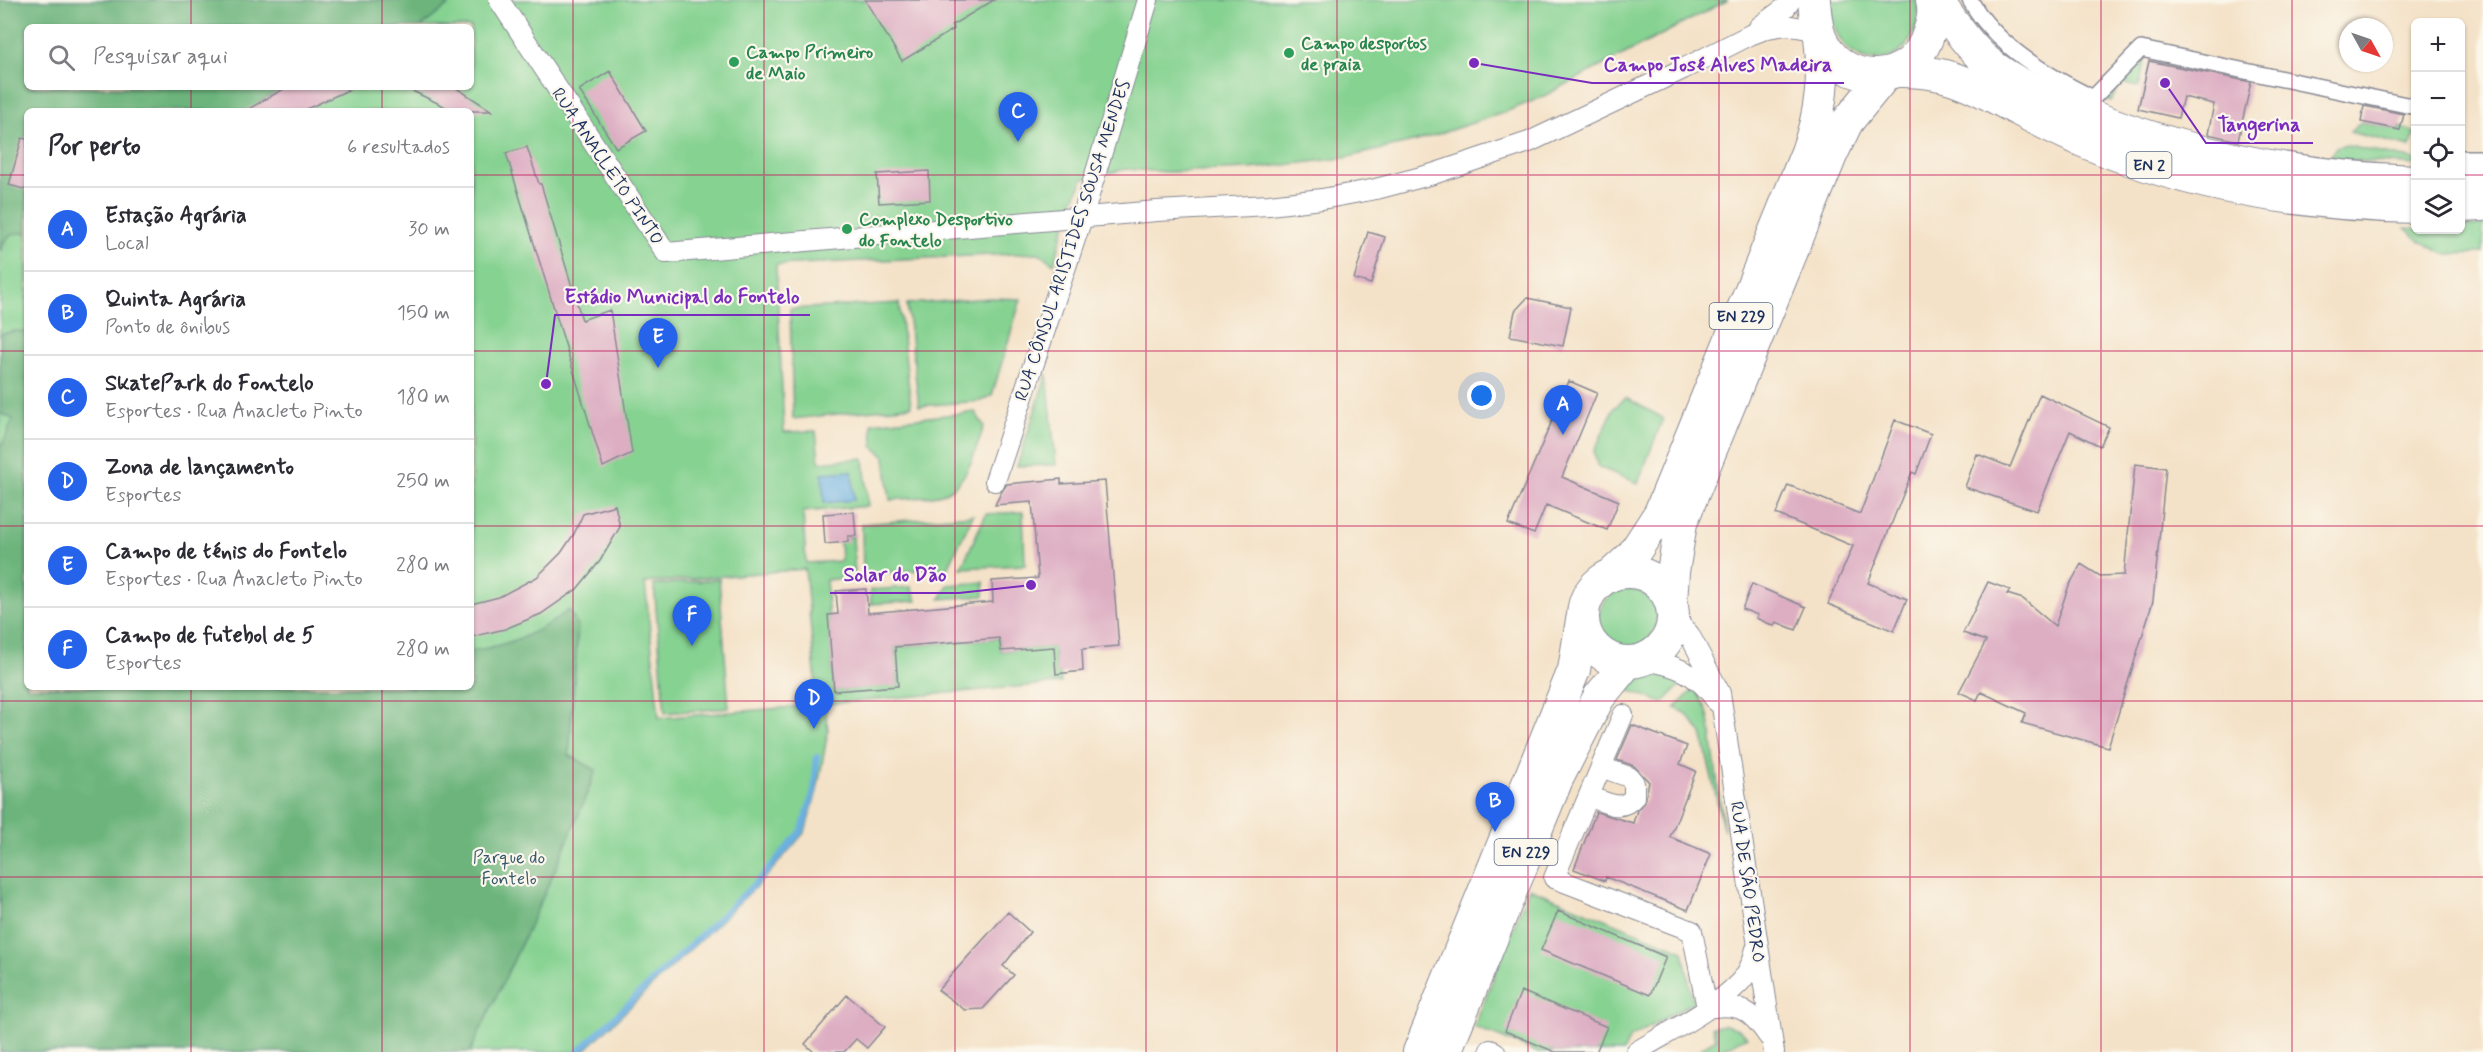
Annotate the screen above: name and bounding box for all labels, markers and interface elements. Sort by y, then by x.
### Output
north arrow [2339,18,2393,72]
map controls [2411,18,2465,234]
button: + [2411,18,2465,72]
search box [24,24,474,90]
place label: Campo desportos de praia [1301,32,1427,77]
icon: search [45,41,78,74]
place label: Campo Primeiro de Maio [746,41,874,86]
text: Pesquisar aqui [93,43,228,71]
callout: Campo José Alves Madeira [1592,45,1844,83]
marker: Campo desportos de praia [1282,46,1296,60]
text: Campo José Alves Madeira [1604,52,1832,79]
marker: Campo Primeiro de Maio [727,55,741,69]
button: − [2411,72,2465,126]
street label: RUA CÔNSUL ARISTIDES SOUSA MENDES [1009,75,1135,405]
street label: RUA ANACLETO PINTO [546,83,669,250]
pin: C [998,92,1038,142]
callout: Tangerina [2206,105,2313,143]
text: Tangerina [2218,112,2300,141]
button: locate [2411,126,2465,180]
text: Por perto [48,130,141,164]
text: 6 resultados [347,134,450,161]
road number: EN 2 [2126,152,2172,178]
button: layers [2411,180,2465,234]
text: Estação Agrária [105,202,247,230]
place label: Complexo Desportivo do Fontelo [859,208,1013,253]
text: A [61,216,74,243]
text: 30 m [408,216,450,243]
marker: Complexo Desportivo do Fontelo [840,222,854,236]
text: Local [105,230,149,257]
callout: Estádio Municipal do Fontelo [555,277,810,315]
text: Estádio Municipal do Fontelo [564,284,800,311]
text: Quinta Agrária [105,286,246,314]
text: B [61,300,74,327]
text: 150 m [397,300,450,327]
road number: EN 229 [1710,303,1772,329]
text: Ponto de ônibus [105,314,230,341]
pin: E [638,318,678,368]
text: SkatePark do Fontelo [105,370,314,398]
your location [1467,381,1496,410]
text: C [60,384,75,411]
text: 180 m [397,384,450,411]
pin: A [1544,386,1582,435]
text: Esportes · Rua Anacleto Pinto [105,398,363,425]
text: Zona de lançamento [105,454,294,482]
text: D [61,468,74,495]
text: 250 m [396,468,450,495]
text: Esportes [105,482,181,509]
text: Campo de ténis do Fontelo [105,538,347,566]
text: E [62,552,73,579]
text: 280 m [396,552,450,579]
callout: Solar do Dão [830,555,959,593]
text: Solar do Dão [843,562,947,589]
text: Esportes · Rua Anacleto Pinto [105,566,363,593]
pin: F [672,596,712,646]
text: Campo de futebol de 5 [105,622,315,650]
text: F [62,636,73,663]
text: 280 m [396,636,450,663]
text: Esportes [105,650,181,677]
pin: D [794,680,834,729]
pin: B [1476,782,1514,832]
street label: RUA DE SÃO PEDRO [1724,800,1770,964]
road number: EN 229 [1494,839,1558,865]
park label: Parque do Fontelo [473,846,545,891]

